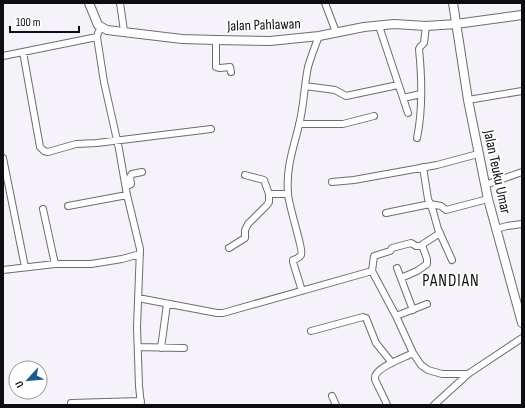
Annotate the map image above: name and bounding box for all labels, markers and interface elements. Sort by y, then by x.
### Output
scale bar [10,8,79,34]
street label: Jalan Pahlawan [226,14,301,36]
text: 100 m [16,15,41,30]
street label: Jalan Teuku Umar [479,127,515,216]
district label: PANDIAN [422,271,480,291]
north arrow [8,360,48,400]
text: U [12,379,27,390]

